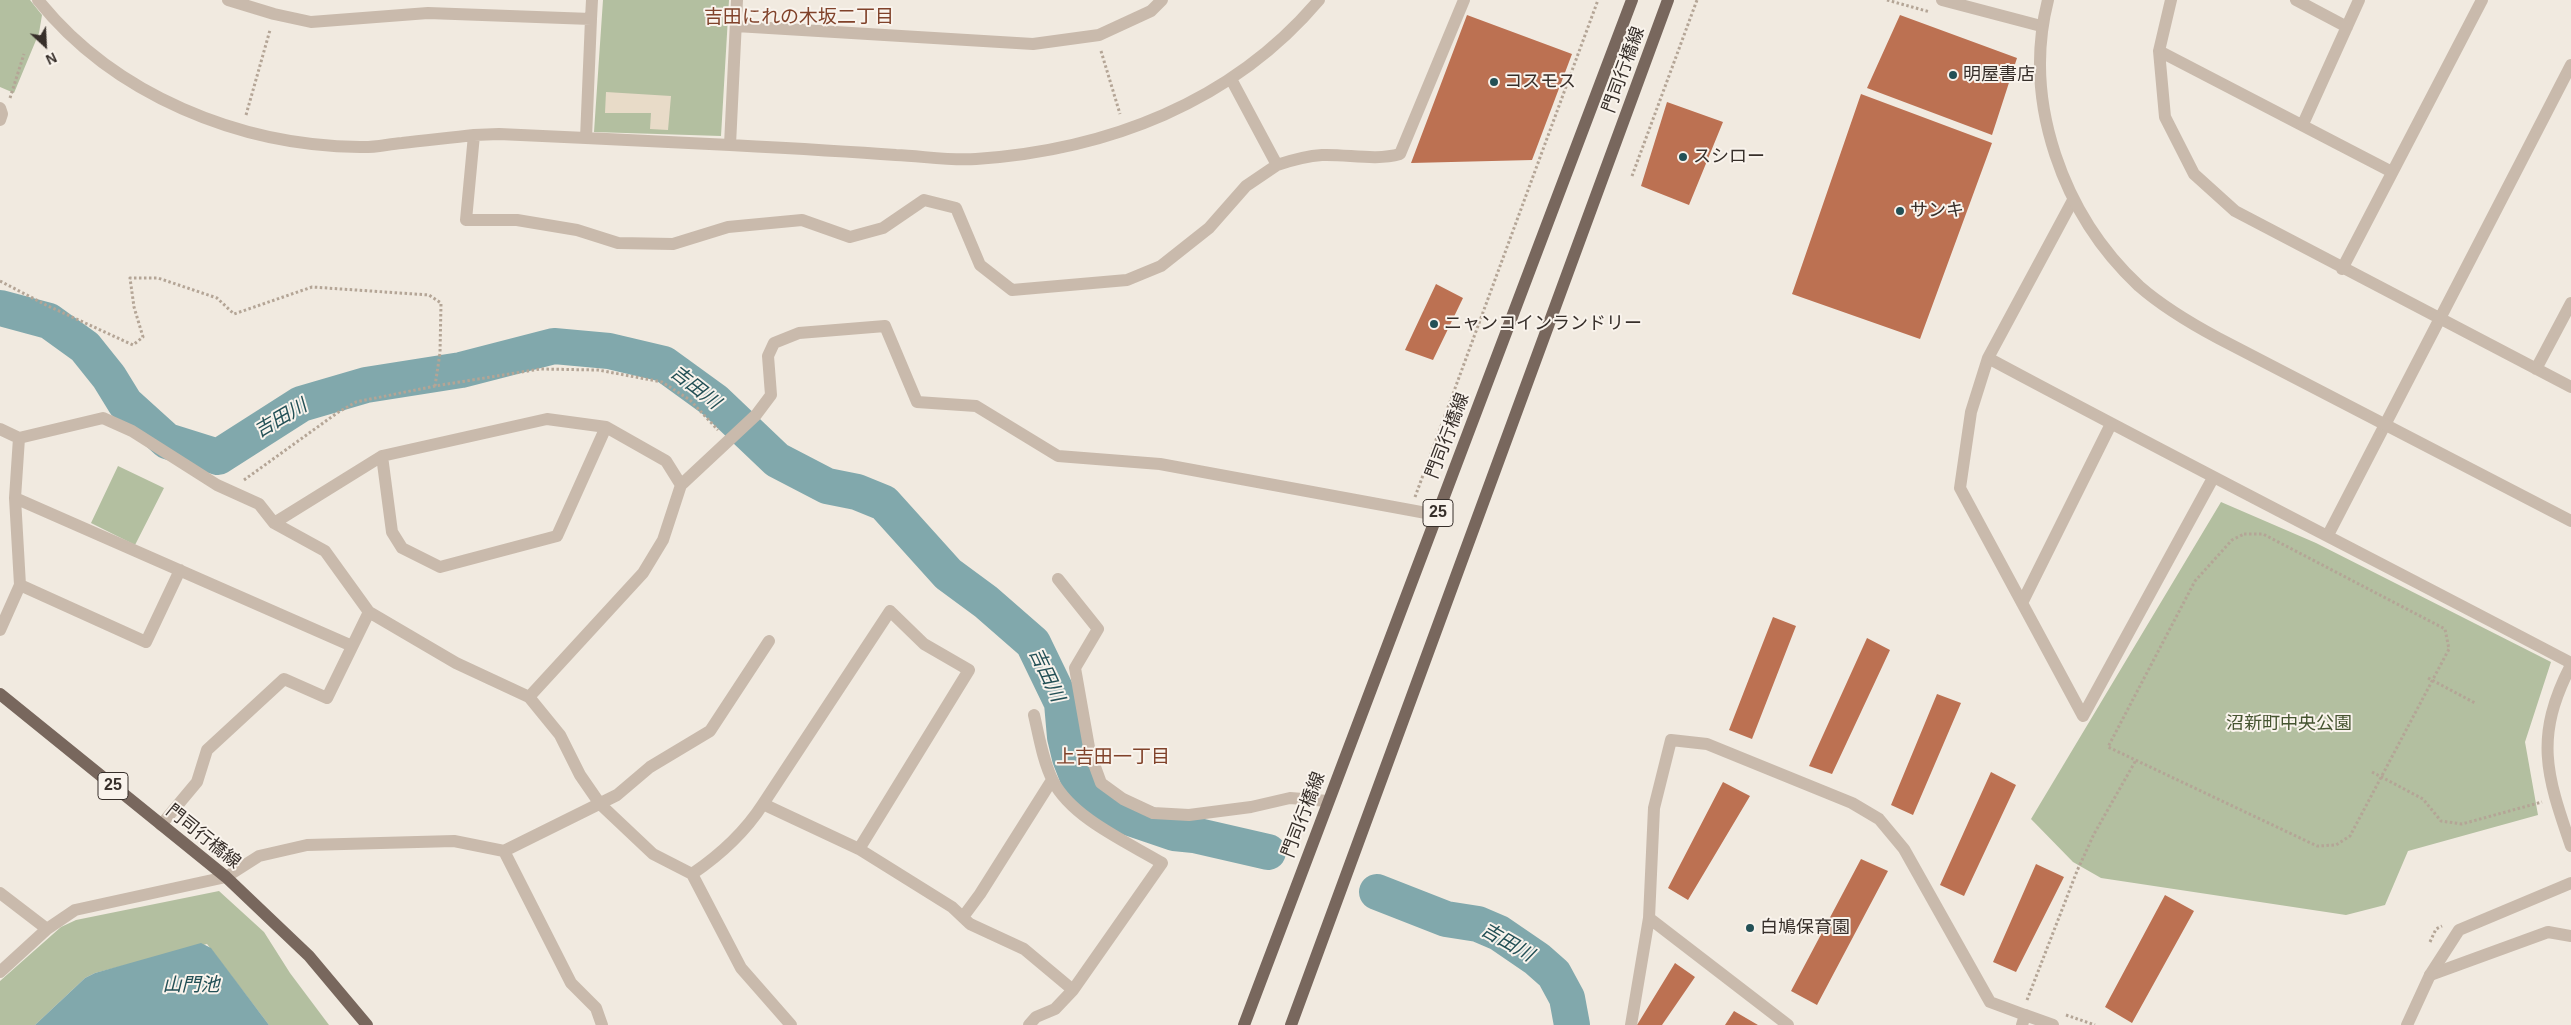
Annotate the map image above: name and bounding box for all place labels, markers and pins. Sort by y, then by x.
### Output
place label: 明屋書店 [1963,64,2035,86]
marker: 明屋書店 [1947,69,1959,81]
place label: コスモス [1504,71,1576,93]
marker: コスモス [1488,76,1500,88]
place label: スシロー [1693,146,1765,168]
marker: スシロー [1677,151,1689,163]
place label: サンキ [1910,200,1964,222]
marker: サンキ [1894,205,1906,217]
place label: ニャンコインランドリー [1444,313,1642,335]
marker: ニャンコインランドリー [1428,318,1440,330]
place label: 白鳩保育園 [1760,917,1850,939]
marker: 白鳩保育園 [1744,922,1756,934]

